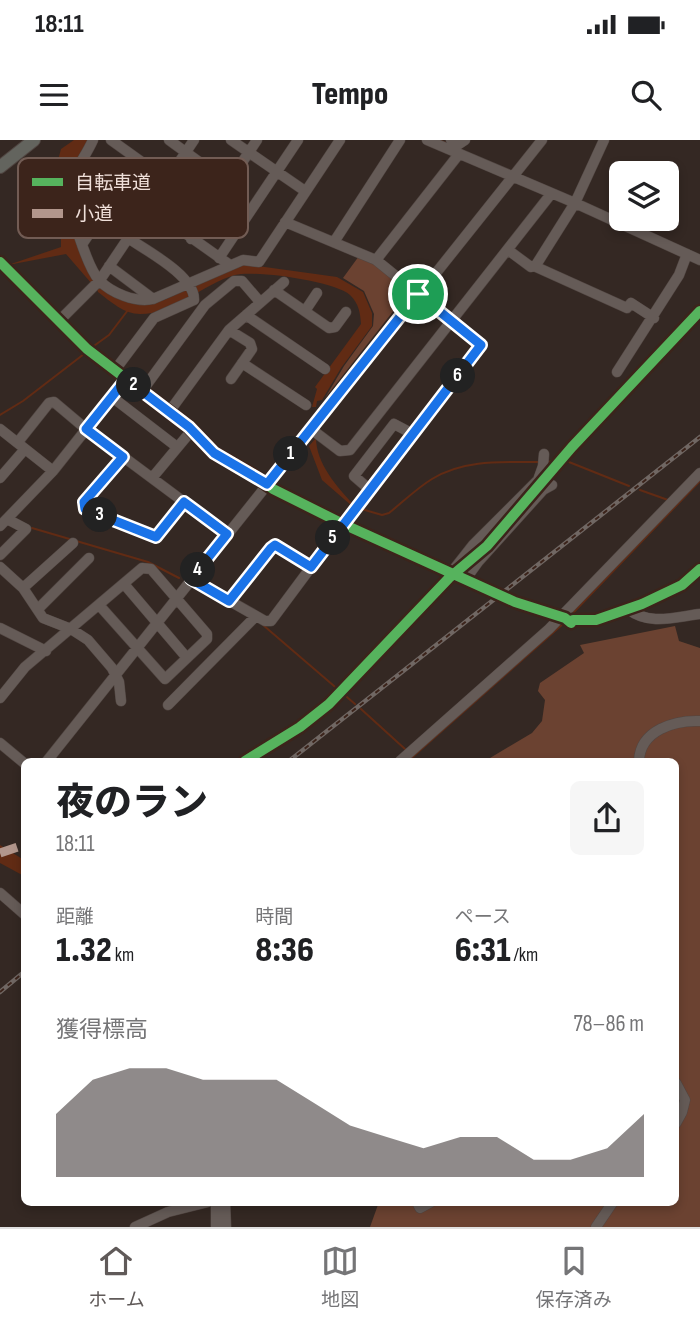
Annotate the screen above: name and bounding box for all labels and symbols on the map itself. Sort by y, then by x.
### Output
legend [18,158,248,238]
text: 自転車道 [75,172,151,195]
text: 小道 [75,203,113,226]
pin [388,264,448,324]
pin: 6 [440,358,476,394]
pin: 2 [116,368,152,402]
pin: 1 [274,436,308,472]
pin: 3 [82,498,118,532]
pin: 5 [316,520,350,556]
pin: 4 [180,552,216,588]

